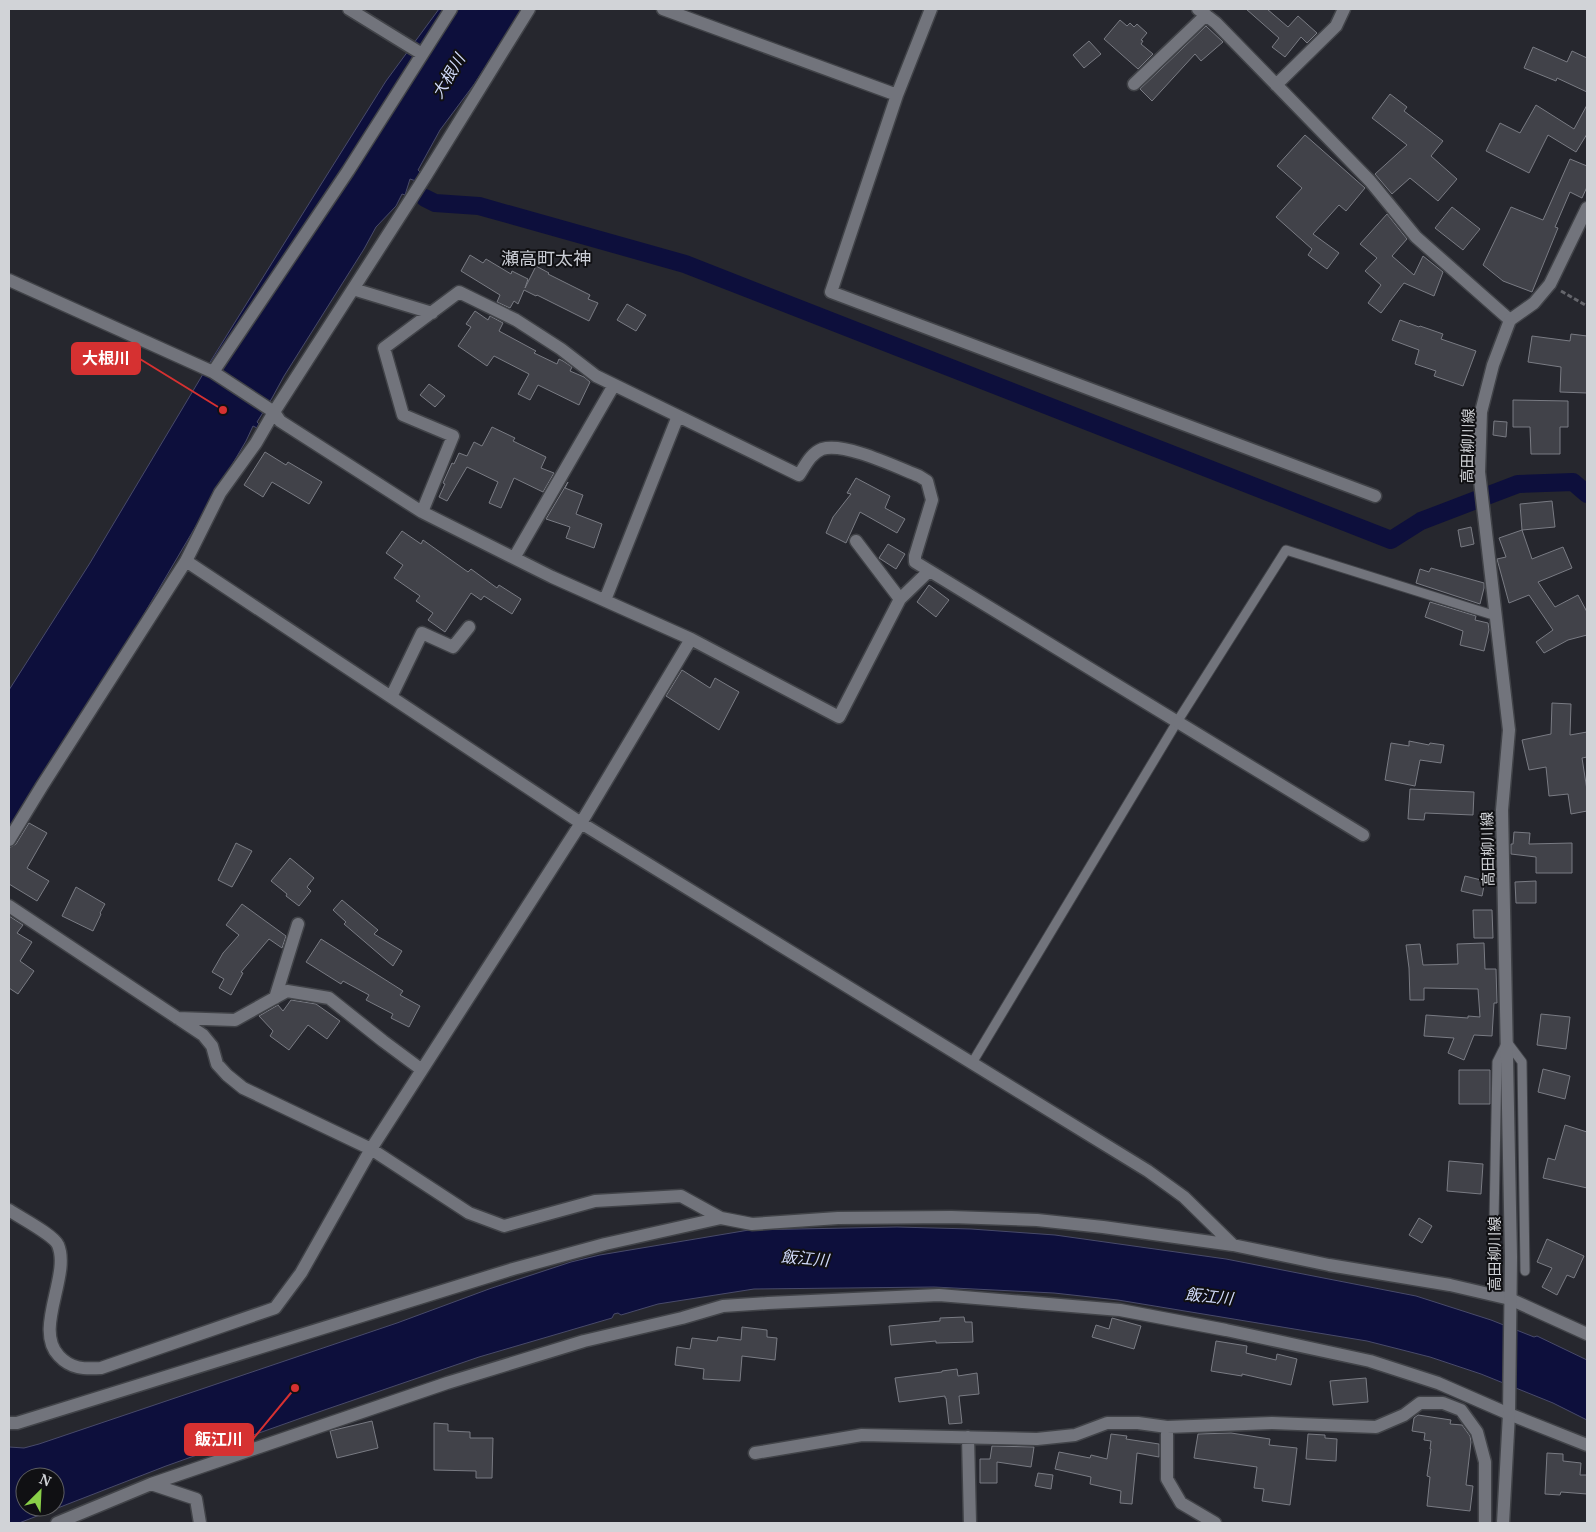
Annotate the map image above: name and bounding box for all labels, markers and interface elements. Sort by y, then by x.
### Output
water label: 大根川 [426,48,471,102]
district label: 瀬高町太神 [501,246,591,270]
callout: 大根川 [72,343,140,374]
text: 大根川 [82,347,130,369]
street label: 高田柳川線 [1456,408,1478,484]
street label: 高田柳川線 [1476,811,1498,887]
street label: 高田柳川線 [1484,1216,1504,1292]
water label: 飯江川 [780,1245,832,1271]
water label: 飯江川 [1184,1283,1236,1310]
callout: 飯江川 [185,1424,253,1455]
text: 飯江川 [194,1428,243,1450]
north arrow [15,1467,65,1517]
text: N [37,1469,54,1491]

